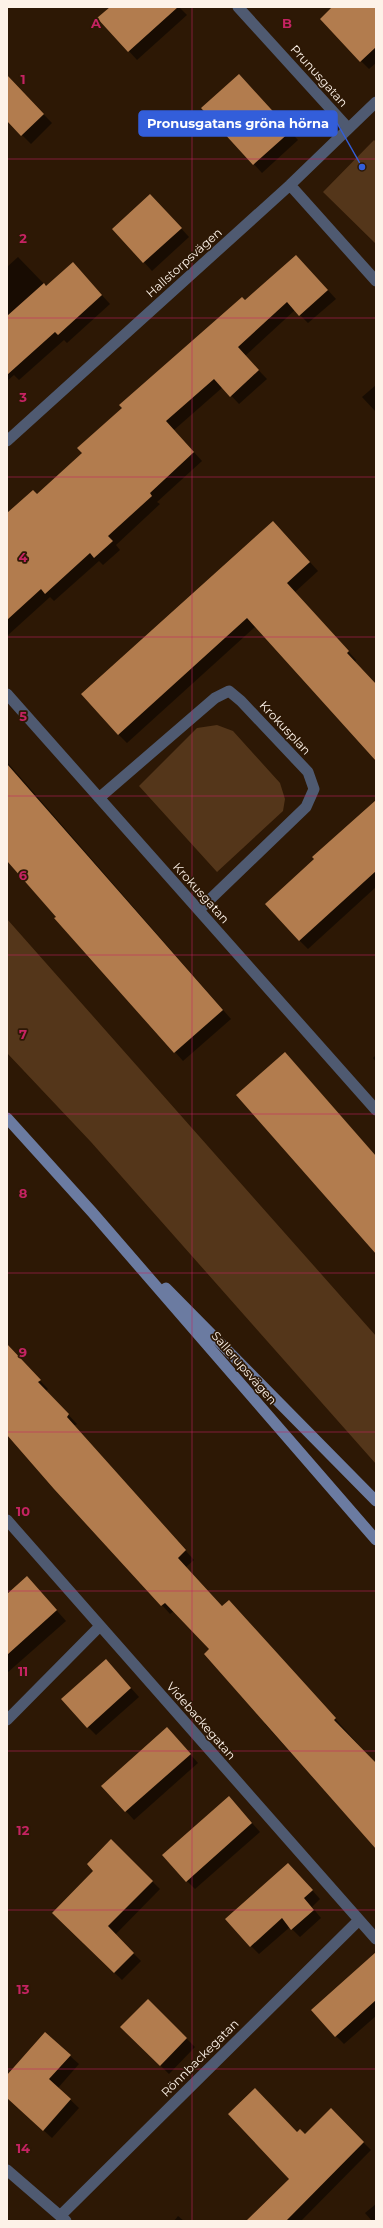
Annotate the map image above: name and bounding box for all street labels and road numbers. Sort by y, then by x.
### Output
street label: Prunusgatan [288,42,351,110]
street label: Hallstorpsvägen [143,225,225,301]
street label: Krokusplan [257,698,314,758]
street label: Krokusgatan [170,859,233,926]
street label: Sallerupsvägen [209,1328,280,1407]
street label: Videbackegatan [164,1679,239,1763]
street label: Rönnbackegatan [158,2016,242,2100]

